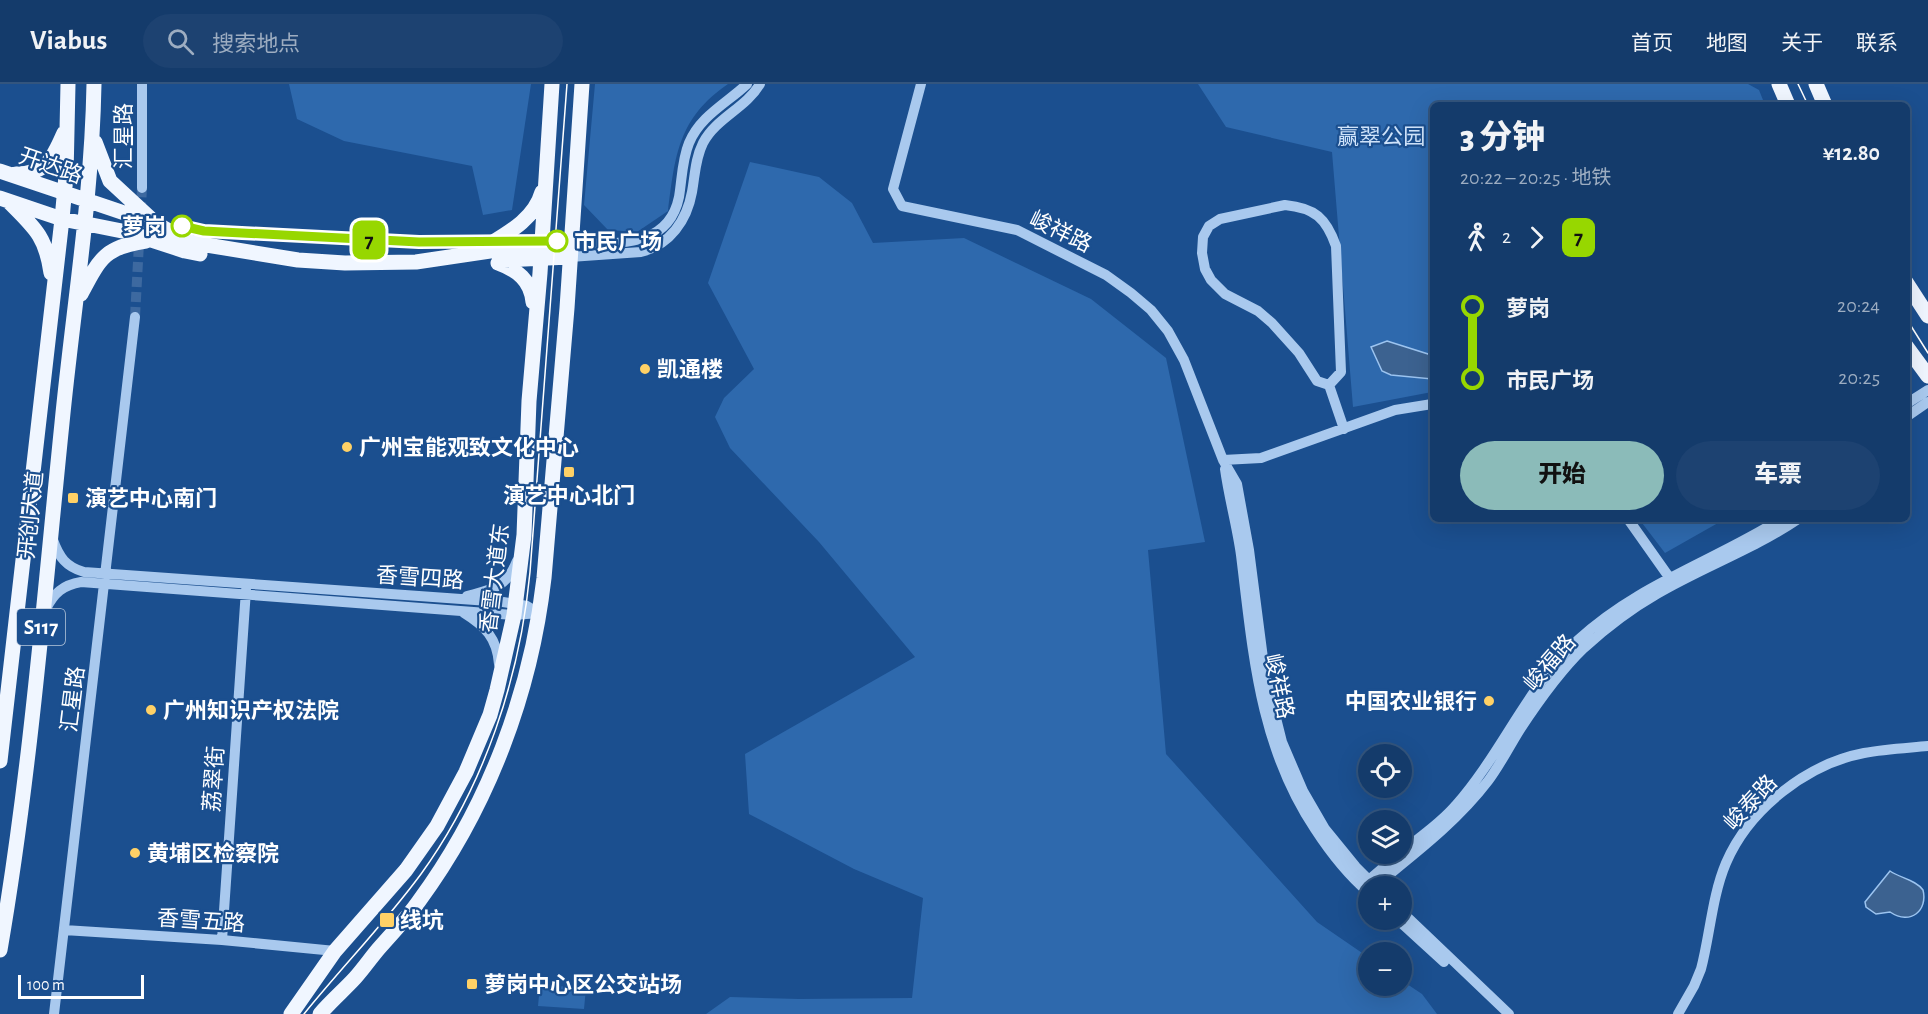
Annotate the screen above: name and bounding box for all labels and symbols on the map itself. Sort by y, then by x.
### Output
street label: 汇星路 [112,103,135,169]
park label: 赢翠公园 [1337,125,1425,148]
street label: 开达路 [16,144,86,187]
street label: 峻祥路 [1026,207,1095,256]
place label: 萝岗 [122,215,166,238]
marker: 萝岗 [171,215,193,237]
line badge: 7 [350,220,388,260]
marker: 市民广场 [546,230,568,252]
place label: 市民广场 [574,230,662,253]
place label: 凯通楼 [657,358,723,381]
marker: 凯通楼 [638,362,652,376]
place label: 广州宝能观致文化中心 [359,436,579,459]
marker: 广州宝能观致文化中心 [340,440,354,454]
marker: 演艺中心北门 [562,465,576,479]
street label: 开创大道 [14,470,47,560]
place label: 演艺中心北门 [503,484,635,507]
place label: 演艺中心南门 [85,487,217,510]
marker: 演艺中心南门 [66,491,80,505]
street label: 香雪大道东 [476,522,513,634]
street label: 香雪四路 [375,563,465,592]
road number: S117 [17,609,65,645]
street label: 峻福路 [1519,630,1580,695]
street label: 峻祥路 [1261,651,1298,721]
street label: 汇星路 [57,665,88,733]
place label: 中国农业银行 [1345,690,1477,713]
marker: 中国农业银行 [1482,694,1496,708]
place label: 广州知识产权法院 [163,699,339,722]
marker: 广州知识产权法院 [144,703,158,717]
street label: 荔翠街 [200,745,227,813]
street label: 峻泰路 [1719,770,1781,834]
place label: 黄埔区检察院 [147,841,279,865]
marker: 黄埔区检察院 [128,846,142,860]
street label: 香雪五路 [156,906,246,935]
place label: 线坑 [400,909,444,932]
marker: 线坑 [378,911,396,929]
scale bar [18,972,144,1000]
place label: 萝岗中心区公交站场 [484,972,682,996]
marker: 萝岗中心区公交站场 [465,977,479,991]

